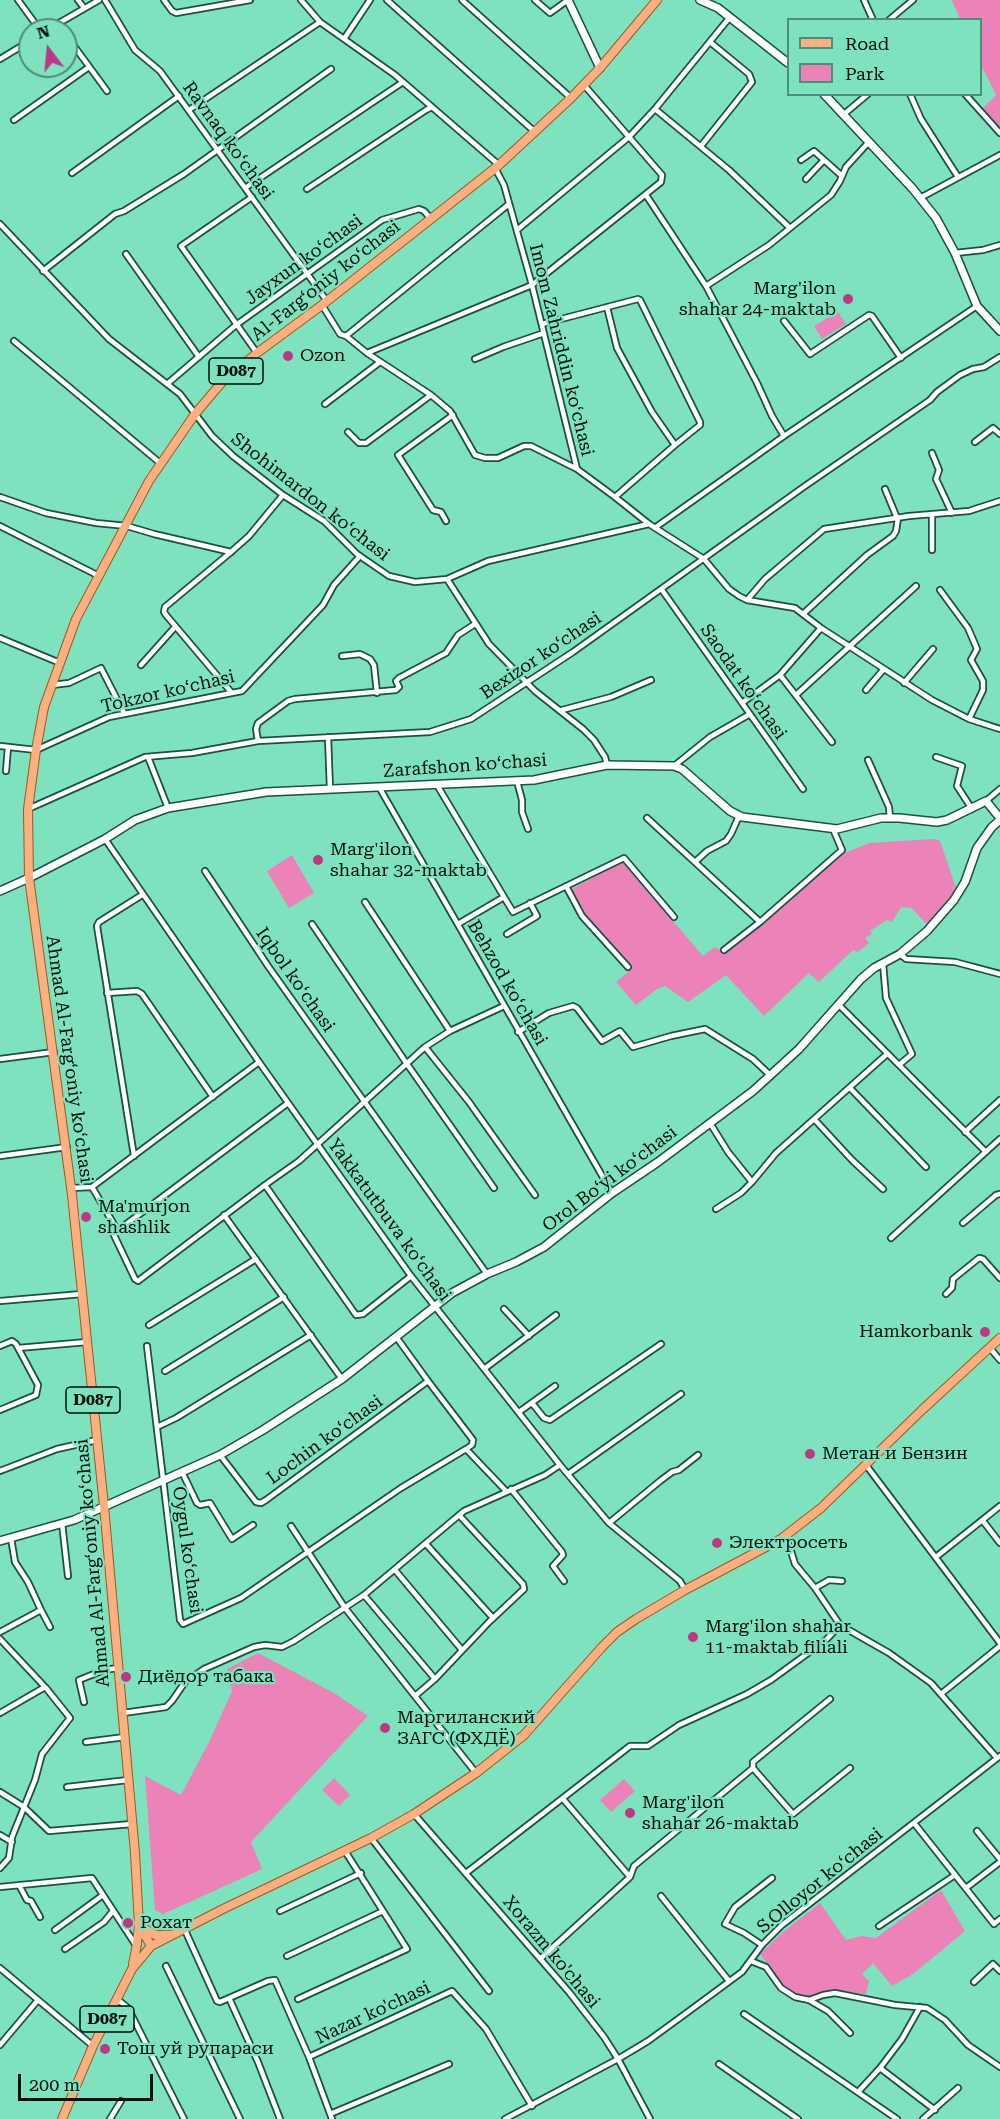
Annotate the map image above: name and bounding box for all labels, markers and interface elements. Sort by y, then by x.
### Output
north arrow [18,18,78,78]
legend [787,18,982,96]
text: N [35,21,52,43]
text: Road [845,33,889,54]
text: Park [845,63,885,84]
street label: Ravnaq koʻchasi [178,78,278,204]
street label: Jayxun koʻchasi [241,210,367,310]
street label: Al-Fargʻoniy koʻchasi [247,216,405,346]
street label: Imom Zahriddin koʻchasi [524,242,598,458]
place label: Marg'ilon shahar 24-maktab [679,278,836,320]
marker: Marg'ilon shahar 24-maktab [841,292,855,306]
place label: Ozon [300,345,345,367]
marker: Ozon [281,349,295,363]
road number: D087 [209,358,263,384]
street label: Shohimardon koʻchasi [226,428,394,566]
street label: Bexizor koʻchasi [476,608,606,704]
street label: Saodat koʻchasi [695,620,791,744]
street label: Tokzor koʻchasi [99,666,237,718]
street label: Zarafshon koʻchasi [382,749,548,783]
place label: Marg'ilon shahar 32-maktab [330,839,487,882]
marker: Marg'ilon shahar 32-maktab [311,853,325,867]
street label: Behzod koʻchasi [462,917,552,1049]
street label: Iqbol koʻchasi [251,924,339,1036]
street label: Ahmad Al-Fargʻoniy koʻchasi [41,934,97,1184]
street label: Orol Boʻyi koʻchasi [538,1121,682,1237]
street label: Yakkatutbuva koʻchasi [323,1134,455,1306]
place label: Ma'murjon shashlik [98,1196,190,1238]
marker: Ma'murjon shashlik [79,1210,93,1224]
place label: Hamkorbank [859,1321,973,1343]
marker: Hamkorbank [978,1325,992,1339]
road number: D087 [66,1387,120,1413]
street label: Lochin koʻchasi [263,1391,387,1489]
street label: Ahmad Al-Fargʻoniy koʻchasi [71,1438,115,1688]
place label: Метан и Бензин [822,1443,968,1465]
marker: Метан и Бензин [803,1447,817,1461]
street label: Oygul koʻchasi [167,1485,207,1615]
place label: Электросеть [729,1532,847,1554]
marker: Электросеть [710,1536,724,1550]
place label: Marg'ilon shahar 11-maktab filiali [705,1616,851,1658]
marker: Marg'ilon shahar 11-maktab filiali [686,1630,700,1644]
place label: Диёдор табака [138,1666,274,1688]
marker: Диёдор табака [119,1670,133,1684]
place label: Маргиланский ЗАГС (ФХДЁ) [397,1707,535,1750]
marker: Маргиланский ЗАГС (ФХДЁ) [378,1721,392,1735]
place label: Marg'ilon shahar 26-maktab [642,1792,799,1834]
marker: Marg'ilon shahar 26-maktab [623,1806,637,1820]
street label: S.Olloyor koʻchasi [753,1824,887,1938]
street label: Xorazm ko'chasi [498,1891,604,2013]
place label: Рохат [140,1912,192,1934]
marker: Рохат [121,1916,135,1930]
street label: Nazar ko'chasi [312,1977,434,2049]
road number: D087 [80,2006,134,2032]
place label: Тош уй рупараси [117,2038,274,2060]
marker: Тош уй рупараси [98,2042,112,2056]
scale bar [21,2062,156,2100]
text: 200 m [29,2074,80,2095]

